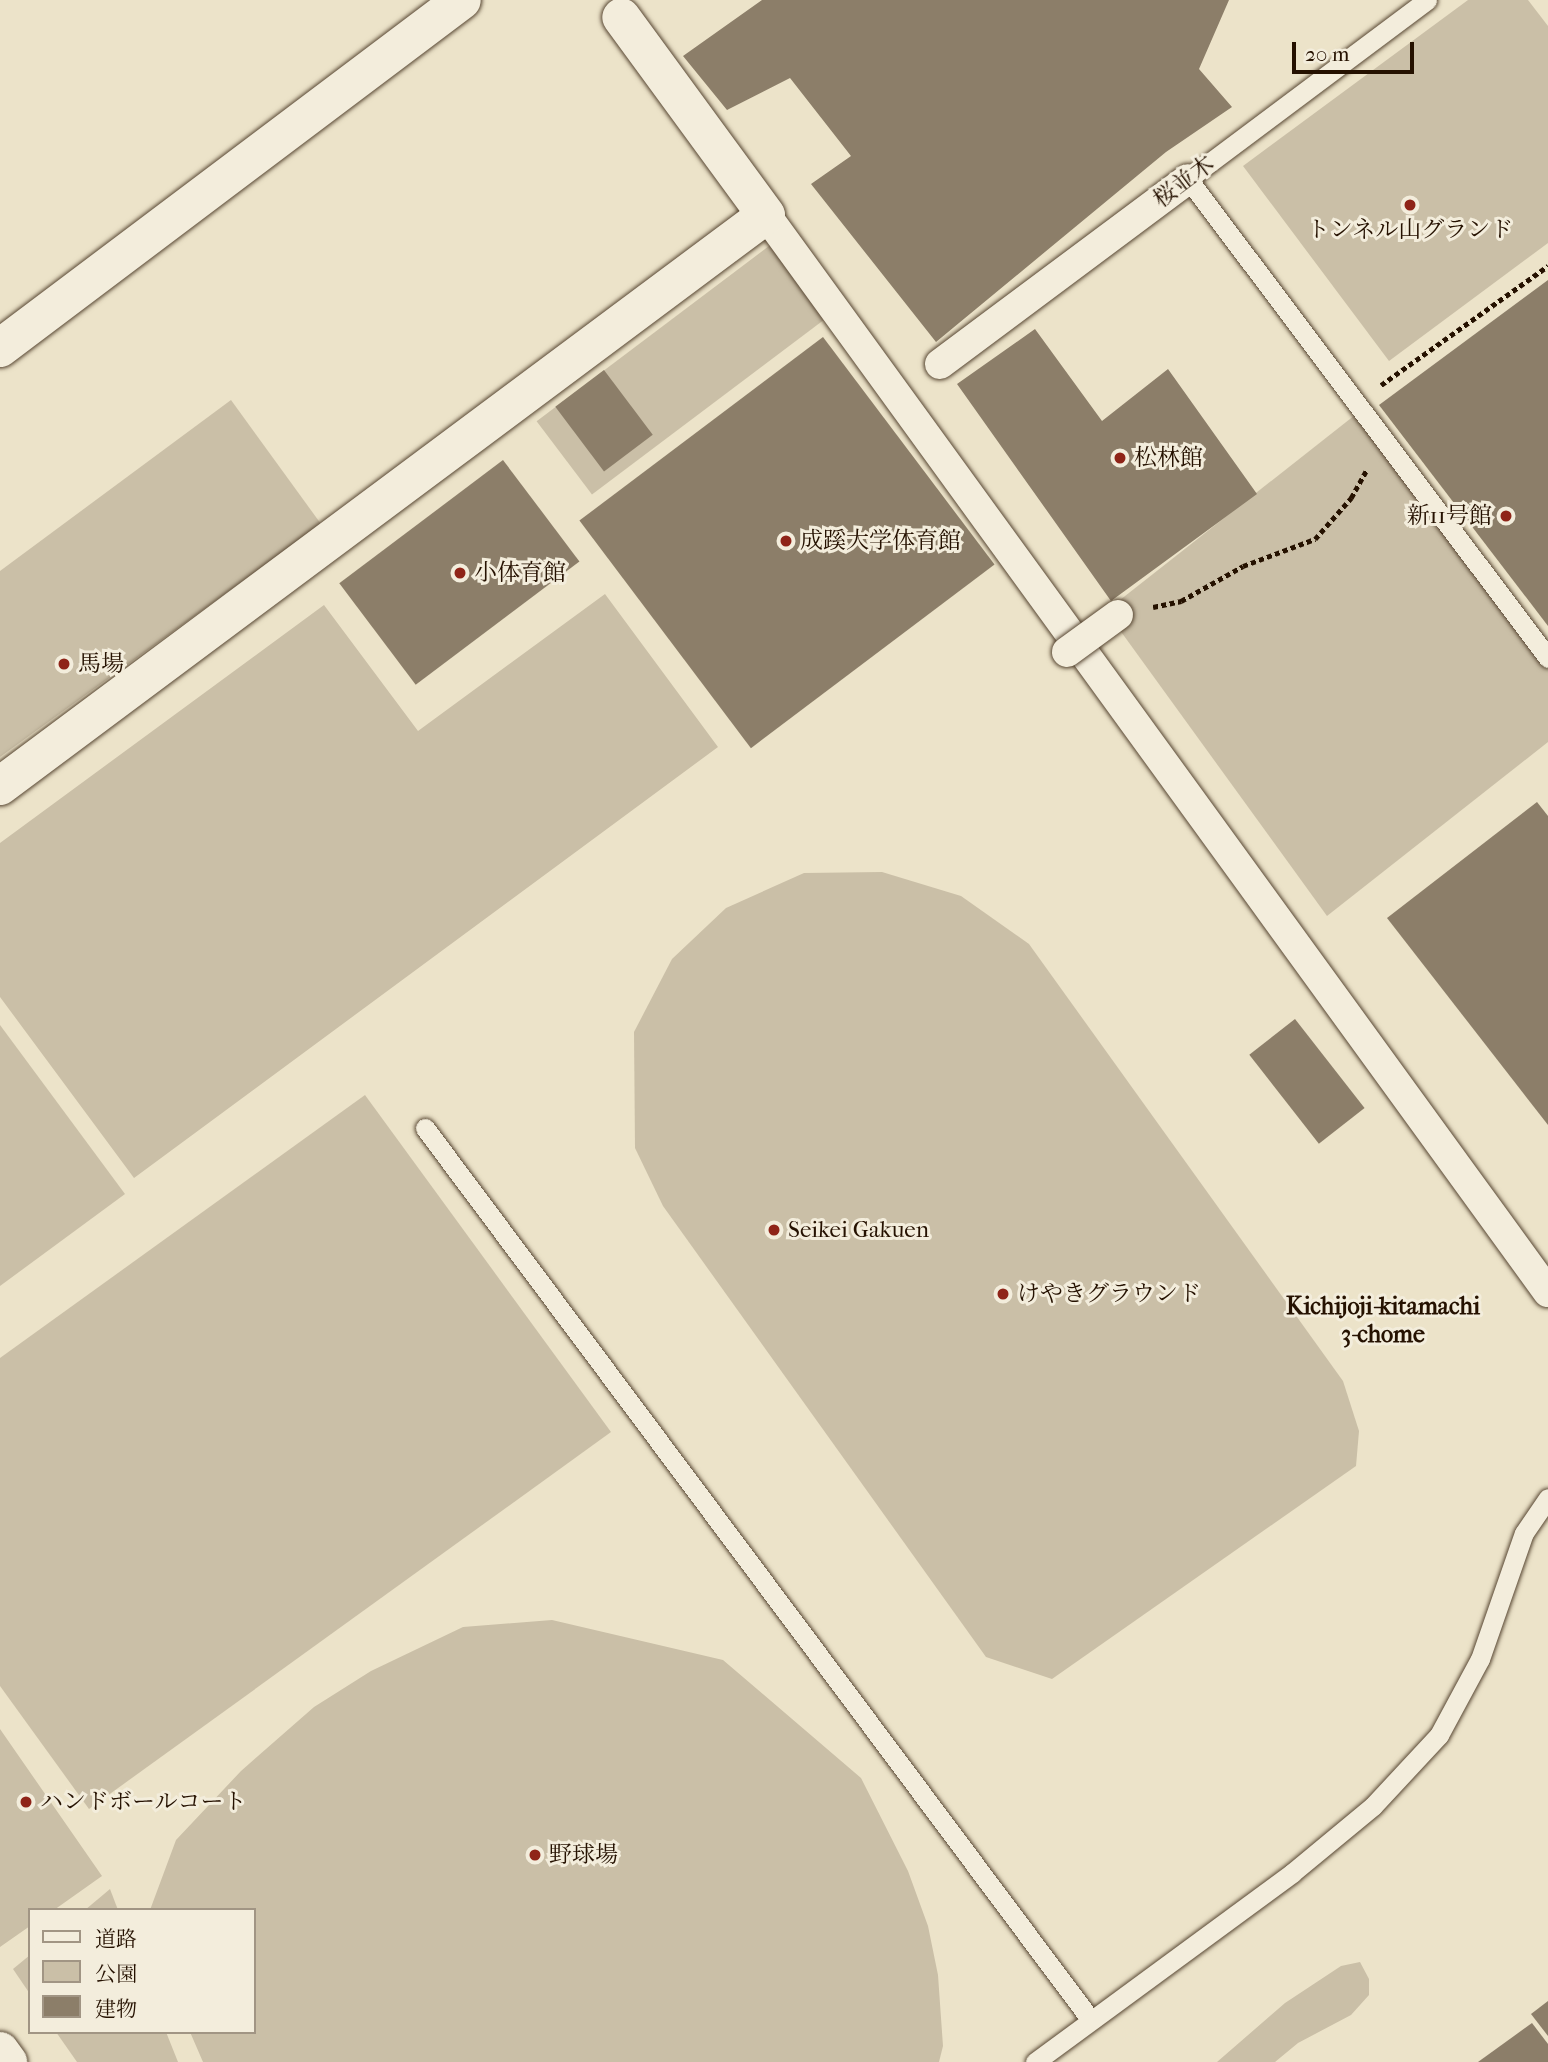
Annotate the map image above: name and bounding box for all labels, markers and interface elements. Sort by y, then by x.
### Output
scale bar [1296,28,1418,72]
text: 20 m [1305,42,1349,66]
street label: 桜並木 [1148,150,1220,214]
marker: トンネル山グランド [1402,197,1418,213]
place label: トンネル山グランド [1307,216,1513,244]
place label: 松林館 [1134,444,1203,472]
marker: 松林館 [1112,450,1128,466]
place label: 新11号館 [1407,502,1492,530]
marker: 新11号館 [1498,508,1514,524]
place label: 成蹊大学体育館 [800,527,961,555]
marker: 成蹊大学体育館 [778,533,794,549]
place label: 小体育館 [474,559,566,587]
marker: 小体育館 [452,565,468,581]
place label: 馬場 [78,650,124,678]
marker: 馬場 [56,656,72,672]
place label: Seikei Gakuen [788,1216,929,1244]
marker: Seikei Gakuen [766,1222,782,1238]
place label: けやきグラウンド [1017,1280,1201,1308]
marker: けやきグラウンド [995,1286,1011,1302]
district label: Kichijoji-kitamachi 3-chome [1286,1293,1480,1349]
place label: ハンドボールコート [40,1788,247,1816]
marker: ハンドボールコート [18,1794,34,1810]
place label: 野球場 [549,1841,618,1869]
marker: 野球場 [527,1847,543,1863]
legend [28,1908,256,2034]
text: 道路 [95,1927,137,1951]
text: 公園 [95,1962,137,1986]
text: 建物 [95,1997,137,2021]

